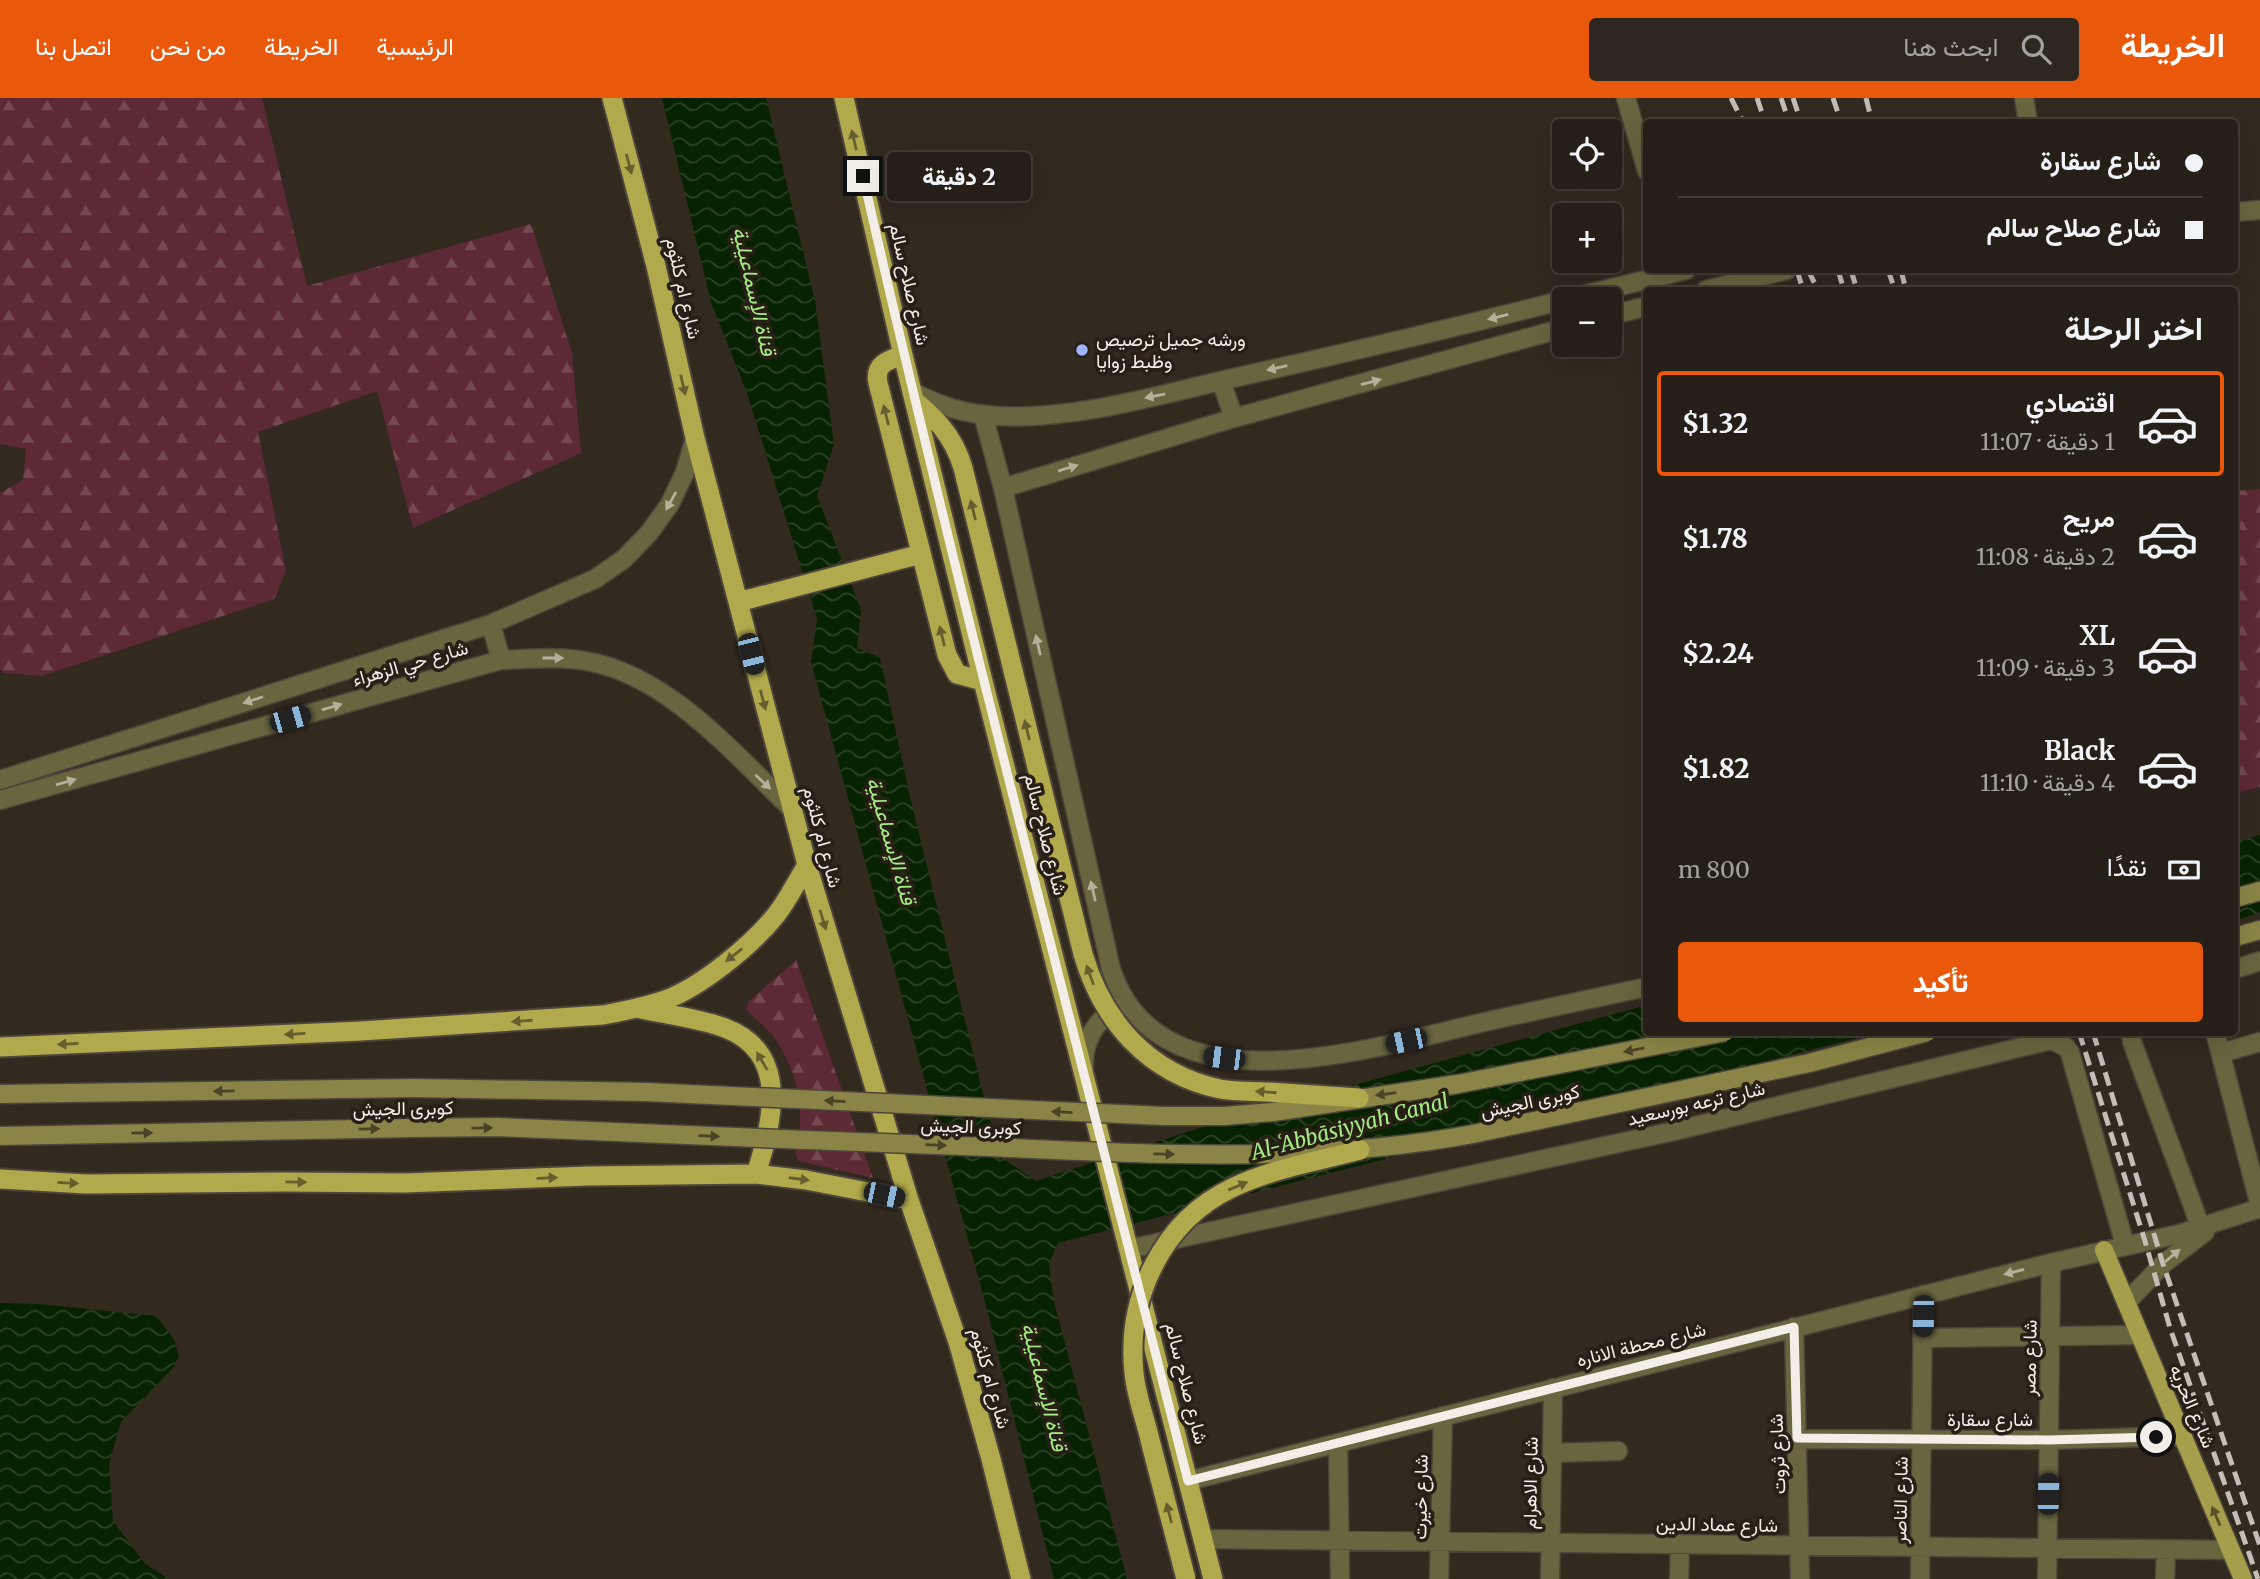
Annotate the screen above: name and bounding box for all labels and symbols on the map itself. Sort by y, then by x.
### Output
one-way arrow [848,129,859,151]
callout: 2 دقيقة [888,152,1031,200]
one-way arrow [624,153,635,175]
route end [847,160,879,192]
street label: شارع صلاح سالم [883,221,936,348]
water label: قناة الإسماعيلية [726,224,783,360]
street label: شارع ام كلثوم [660,235,707,342]
one-way arrow [1487,311,1509,322]
place label: ورشه جميل ترصيص وظبط زوايا [1096,327,1246,373]
marker: ورشه جميل ترصيص وظبط زوايا [1074,342,1090,358]
one-way arrow [1266,363,1288,374]
one-way arrow [678,374,689,396]
one-way arrow [1360,376,1382,387]
one-way arrow [1144,390,1166,401]
one-way arrow [880,404,891,426]
one-way arrow [1058,463,1079,473]
one-way arrow [665,492,677,511]
one-way arrow [967,498,978,520]
one-way arrow [936,625,947,647]
car [736,631,767,677]
one-way arrow [1032,634,1043,656]
street label: شارع حي الزهراء [349,635,472,695]
one-way arrow [542,652,564,664]
one-way arrow [758,690,769,712]
one-way arrow [243,695,264,705]
one-way arrow [321,701,343,712]
car [267,703,314,735]
one-way arrow [1021,719,1032,741]
street label: شارع صلاح سالم [1018,771,1073,898]
one-way arrow [754,774,771,790]
water label: قناة الإسماعيلية [859,774,923,910]
one-way arrow [56,776,77,786]
street label: شارع ام كلثوم [797,784,848,891]
one-way arrow [1087,879,1098,901]
one-way arrow [819,909,829,930]
one-way arrow [725,948,743,963]
one-way arrow [1084,964,1095,985]
one-way arrow [511,1015,533,1026]
car [1384,1026,1429,1056]
one-way arrow [284,1029,306,1040]
one-way arrow [56,1039,78,1050]
car [1202,1045,1247,1071]
one-way arrow [1623,1045,1645,1056]
one-way arrow [756,1051,768,1070]
street label: شارع ترعه بورسعيد [1625,1075,1767,1131]
street label: كوبرى الجيش [1478,1079,1582,1123]
one-way arrow [212,1085,234,1097]
one-way arrow [1255,1086,1277,1097]
water label: Al-ʿAbbāsiyyah Canal [1246,1087,1452,1166]
one-way arrow [1375,1089,1397,1100]
street label: كوبرى الجيش [352,1095,454,1121]
one-way arrow [824,1095,846,1106]
one-way arrow [1051,1106,1073,1117]
street label: كوبرى الجيش [920,1112,1022,1140]
one-way arrow [471,1122,493,1133]
one-way arrow [358,1123,380,1135]
one-way arrow [131,1128,153,1139]
one-way arrow [698,1130,720,1141]
one-way arrow [926,1140,948,1151]
one-way arrow [1153,1149,1175,1160]
one-way arrow [537,1172,559,1184]
one-way arrow [788,1174,810,1185]
one-way arrow [285,1176,307,1188]
one-way arrow [57,1178,79,1189]
car [862,1180,907,1210]
one-way arrow [1228,1180,1249,1191]
one-way arrow [2162,1249,2180,1264]
one-way arrow [2003,1267,2025,1278]
car [1913,1295,1934,1337]
street label: شارع محطة الاناره [1574,1316,1708,1373]
water label: قناة الإسماعيلية [1015,1320,1074,1456]
street label: شارع صلاح سالم [1159,1320,1214,1447]
street label: شارع مصر [2016,1320,2043,1397]
street label: شارع ام كلثوم [964,1325,1017,1432]
street label: شارع الحريه [2164,1360,2221,1452]
street label: شارع سقارة [1947,1407,2033,1432]
street label: شارع ثروت [1764,1413,1791,1495]
route start [2140,1421,2172,1453]
street label: شارع الاهرام [1517,1436,1544,1530]
street label: شارع خيرت [1407,1454,1434,1540]
street label: شارع الناصر [1887,1456,1914,1545]
car [2038,1473,2059,1515]
one-way arrow [1163,1502,1174,1524]
one-way arrow [2211,1505,2222,1526]
street label: شارع عماد الدين [1656,1511,1778,1538]

